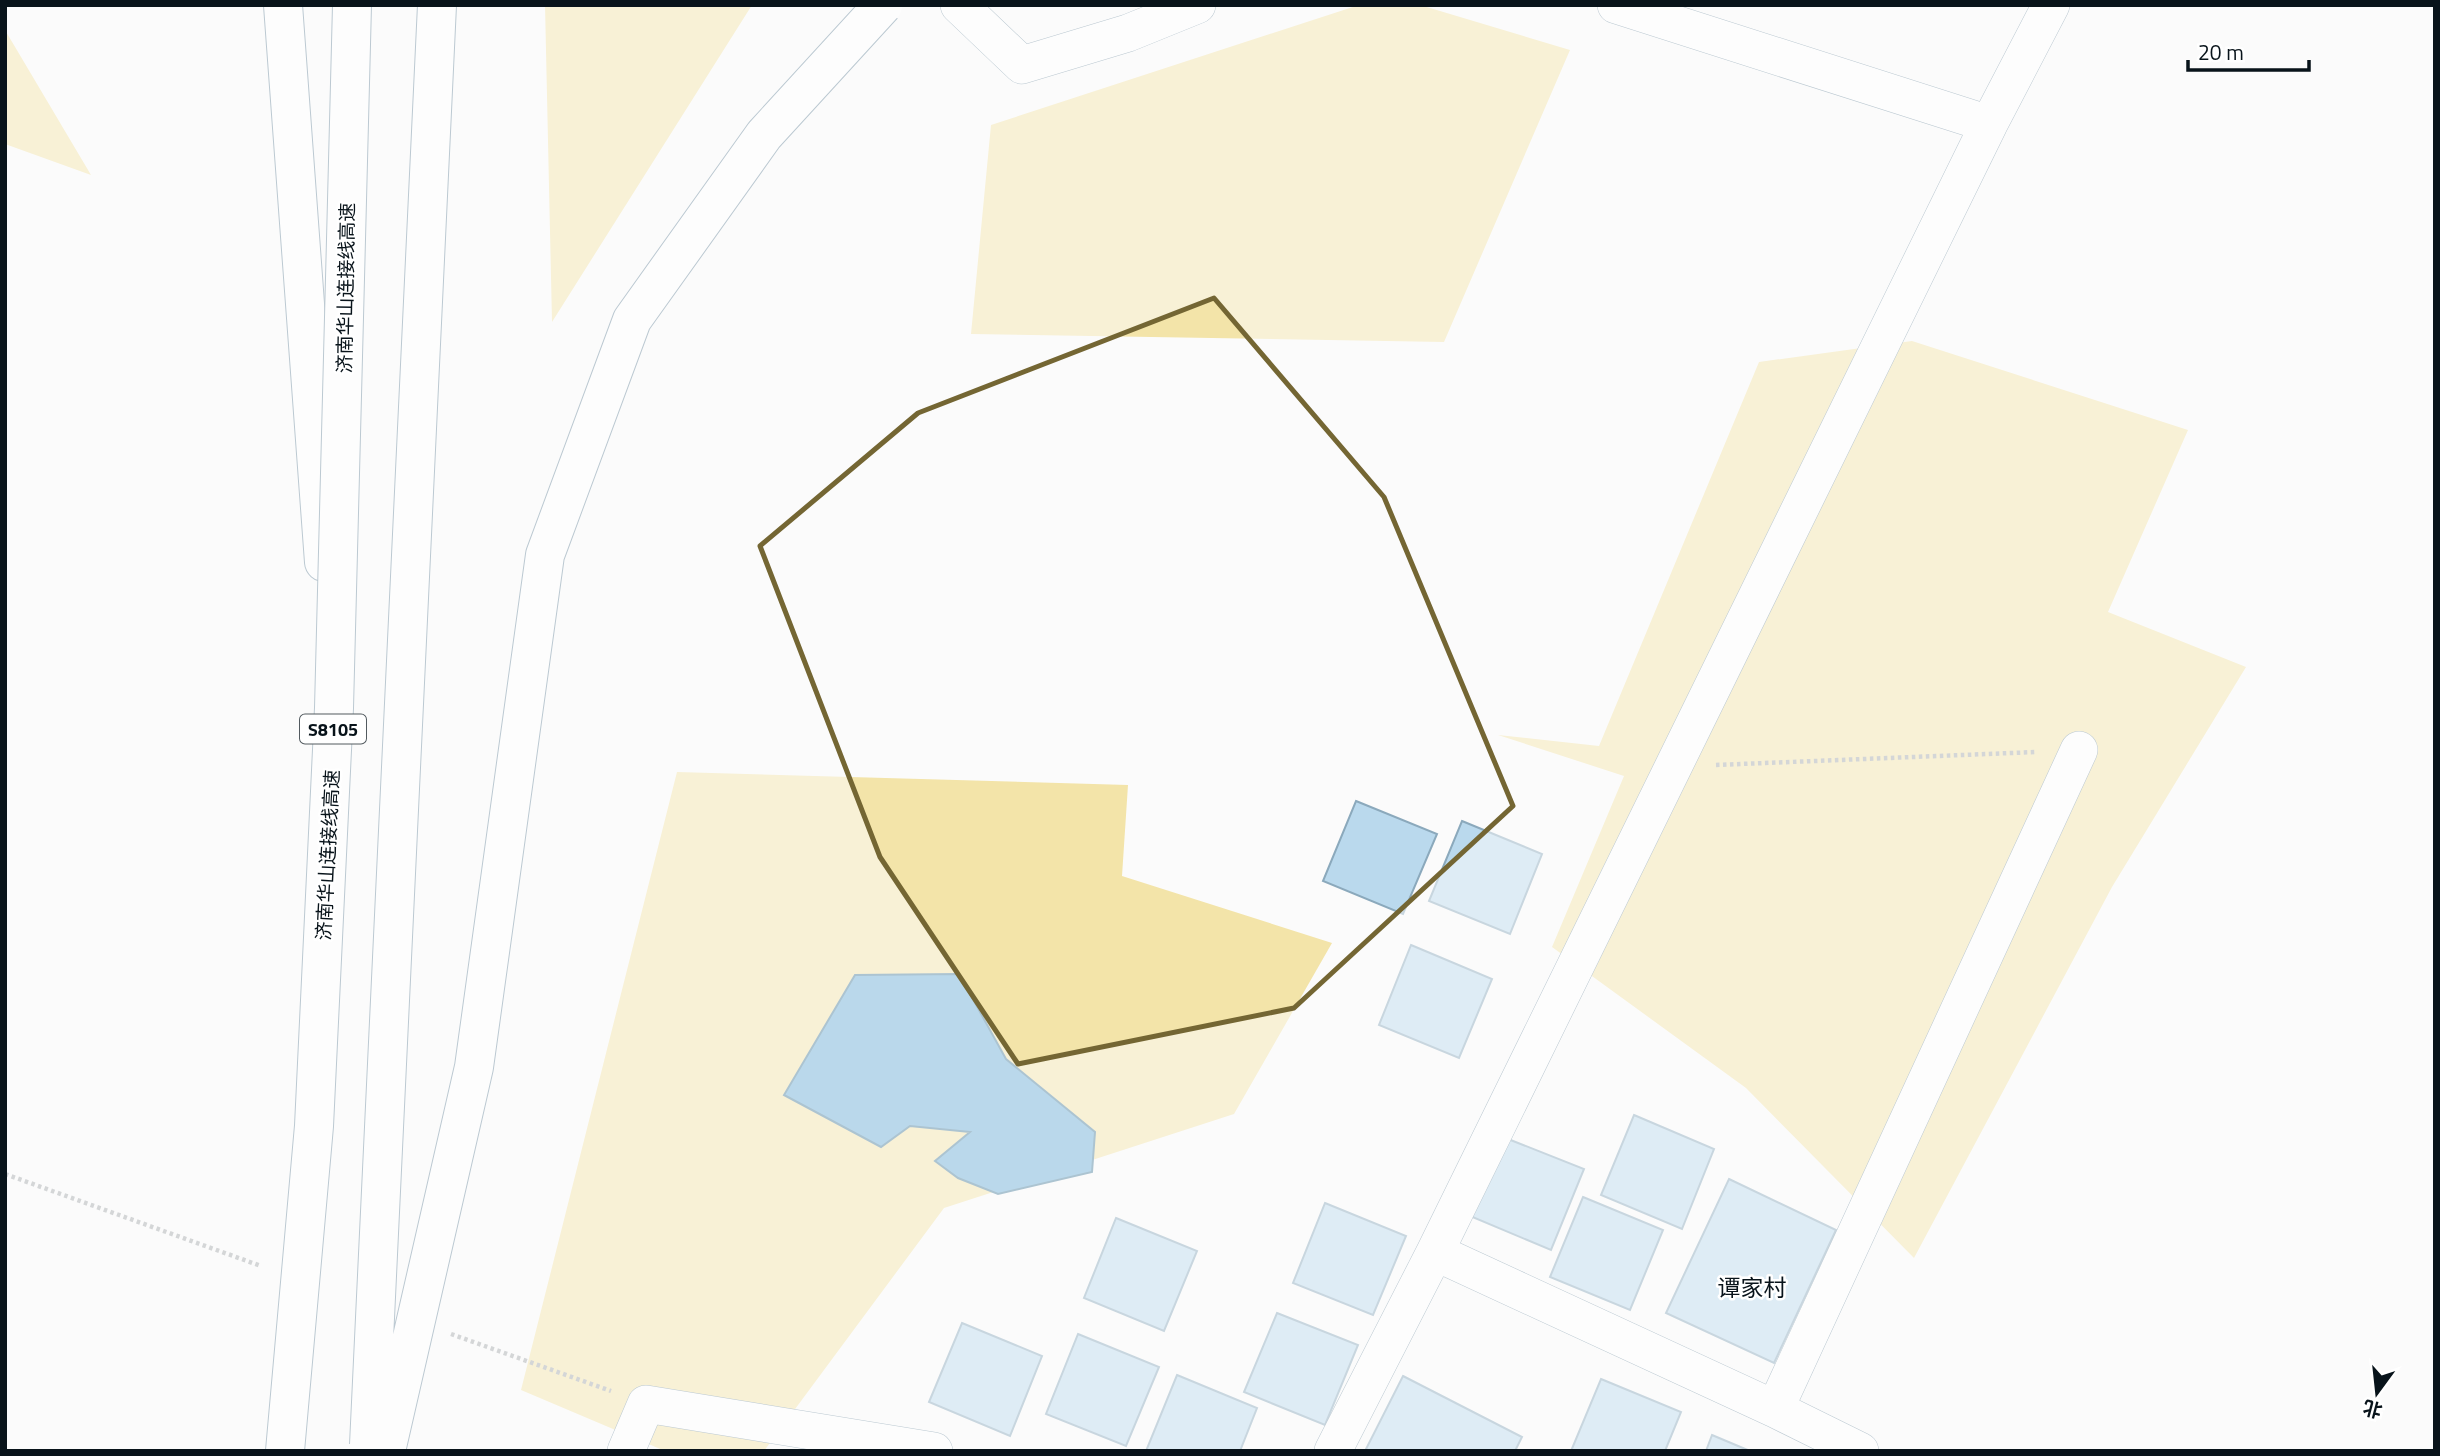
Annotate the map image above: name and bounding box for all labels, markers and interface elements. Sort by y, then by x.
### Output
scale bar [2188,28,2309,72]
text: 20 m [2198,36,2244,68]
street label: 济南华山连接线高速 [329,202,361,374]
road number: S8105 [300,714,366,744]
street label: 济南华山连接线高速 [308,769,346,941]
district label: 谭家村 [1718,1270,1787,1305]
north arrow [2342,1358,2412,1428]
text: 北 [2360,1393,2385,1426]

